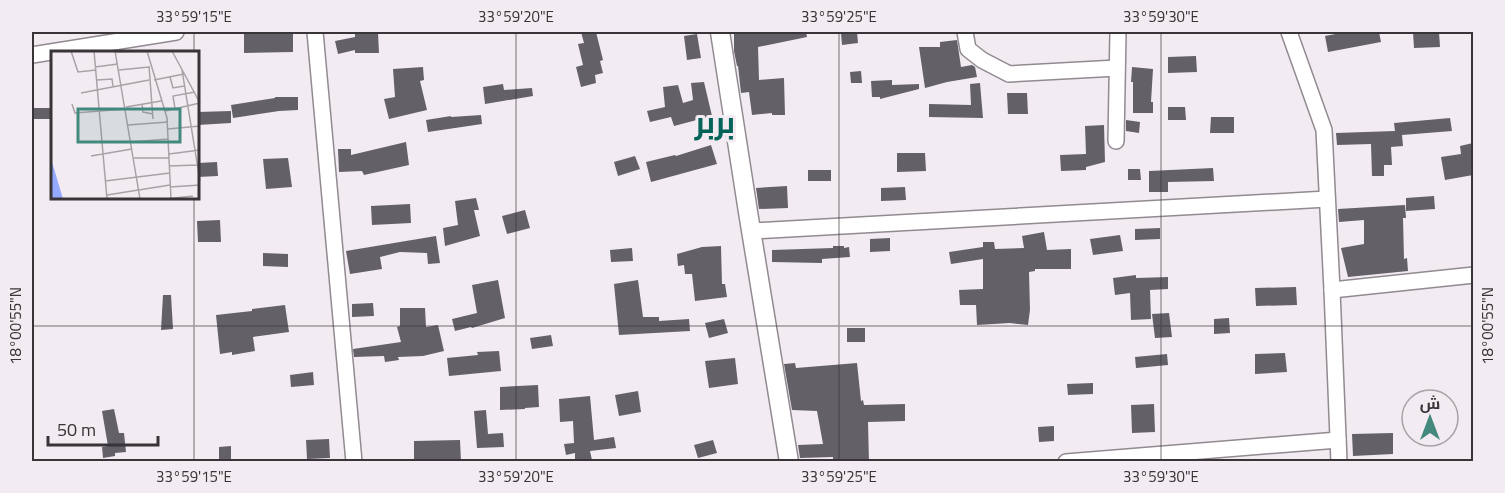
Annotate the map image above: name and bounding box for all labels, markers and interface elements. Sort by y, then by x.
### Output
text: 33°59'15"E [156,2,232,31]
text: 33°59'20"E [478,2,554,31]
text: 33°59'25"E [801,2,877,31]
text: 33°59'30"E [1123,2,1199,31]
inset map [51,51,200,200]
district label: بربر [694,94,735,150]
text: 18°00'55"N [1,287,30,365]
text: 18°00'55"N [1473,287,1502,365]
north arrow [1400,388,1460,448]
text: ش [1420,388,1440,418]
scale bar [48,409,158,447]
text: 50 m [57,413,96,446]
text: 33°59'15"E [156,462,232,491]
text: 33°59'20"E [478,462,554,491]
text: 33°59'25"E [801,462,877,491]
text: 33°59'30"E [1123,462,1199,491]

